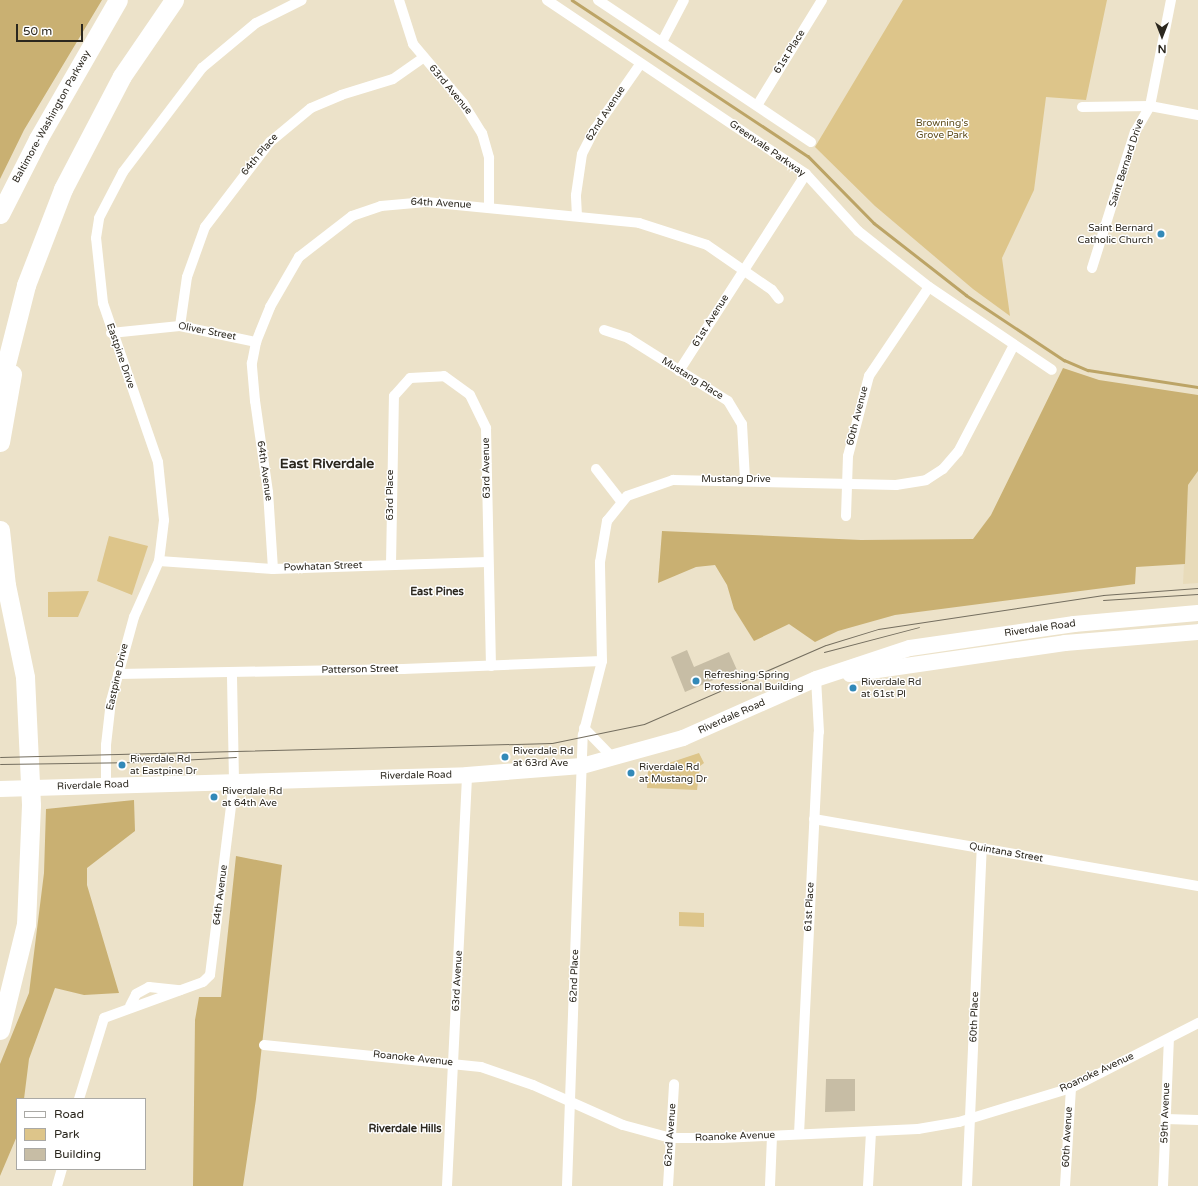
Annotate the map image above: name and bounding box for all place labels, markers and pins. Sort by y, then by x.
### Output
place label: Saint Bernard Catholic Church [1077,222,1153,246]
marker: Saint Bernard Catholic Church [1156,229,1166,239]
place label: Refreshing Spring Professional Building [704,669,804,692]
marker: Refreshing Spring Professional Building [691,676,701,686]
place label: Riverdale Rd at 61st Pl [861,676,921,700]
marker: Riverdale Rd at 61st Pl [848,683,858,693]
place label: Riverdale Rd at 63rd Ave [513,745,573,768]
marker: Riverdale Rd at 63rd Ave [500,752,510,762]
place label: Riverdale Rd at Eastpine Dr [130,753,197,776]
marker: Riverdale Rd at Eastpine Dr [117,760,127,770]
place label: Riverdale Rd at Mustang Dr [639,761,707,784]
marker: Riverdale Rd at Mustang Dr [626,768,636,778]
place label: Riverdale Rd at 64th Ave [222,785,282,808]
marker: Riverdale Rd at 64th Ave [209,792,219,802]

